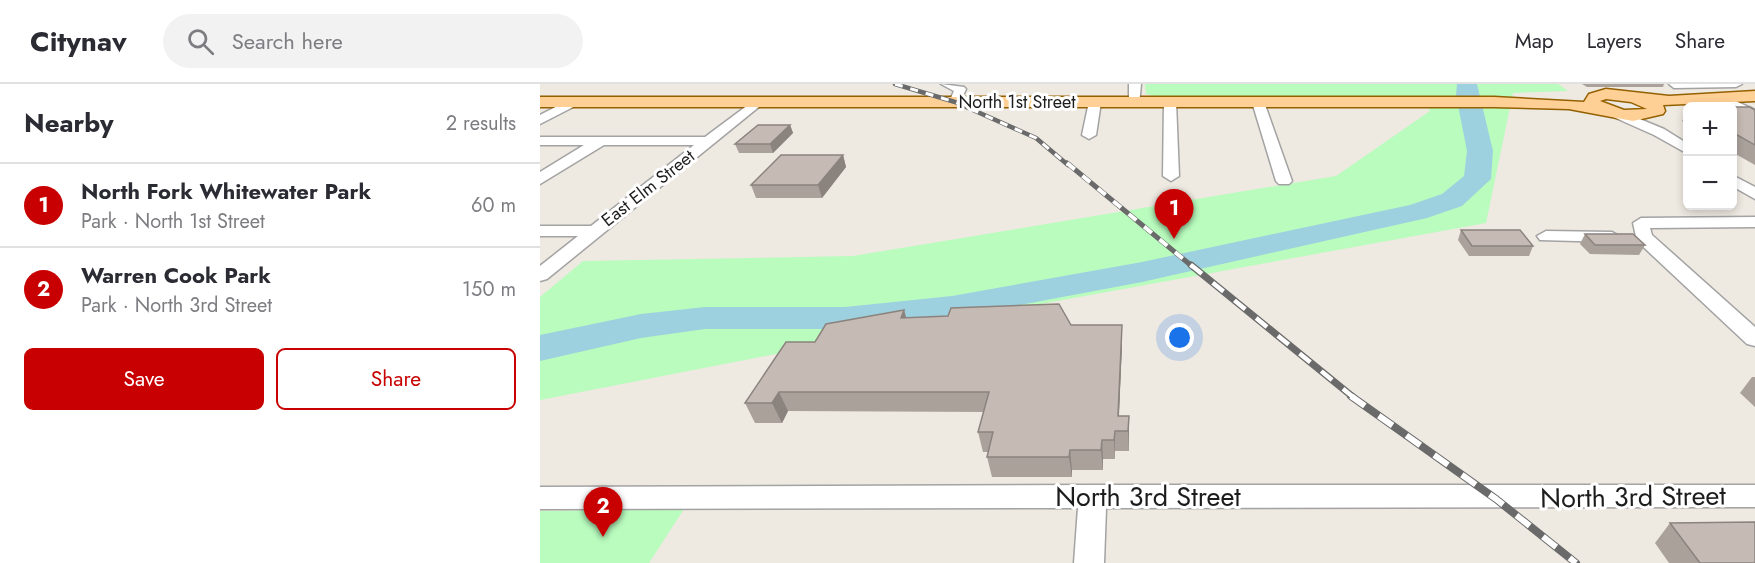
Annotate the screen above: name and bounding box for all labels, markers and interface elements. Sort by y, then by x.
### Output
search box [163,14,583,68]
text: Citynav [30,21,127,62]
icon: search [184,25,217,58]
text: Search here [232,25,343,57]
text: Map [1515,26,1554,56]
text: Layers [1587,26,1642,56]
text: Share [1675,26,1725,56]
street label: North 1st Street [958,89,1076,115]
map controls [1683,102,1737,210]
button: + [1683,102,1737,156]
text: Nearby [24,104,113,142]
text: 2 results [446,109,516,138]
street label: East Elm Street [596,143,701,233]
button: − [1683,156,1737,210]
text: North Fork Whitewater Park [81,175,371,207]
pin: 1 [1154,190,1194,239]
text: 1 [38,191,49,220]
text: 60 m [471,191,516,220]
text: Park · North 1st Street [81,207,265,236]
text: Warren Cook Park [81,259,271,291]
text: 2 [37,275,50,304]
text: 150 m [462,275,516,304]
text: Park · North 3rd Street [81,291,272,320]
your location [1165,323,1194,352]
button: Save [24,348,264,410]
button: Share [276,348,516,410]
street label: North 3rd Street [1540,475,1727,518]
street label: North 3rd Street [1055,477,1241,516]
pin: 2 [584,488,622,537]

